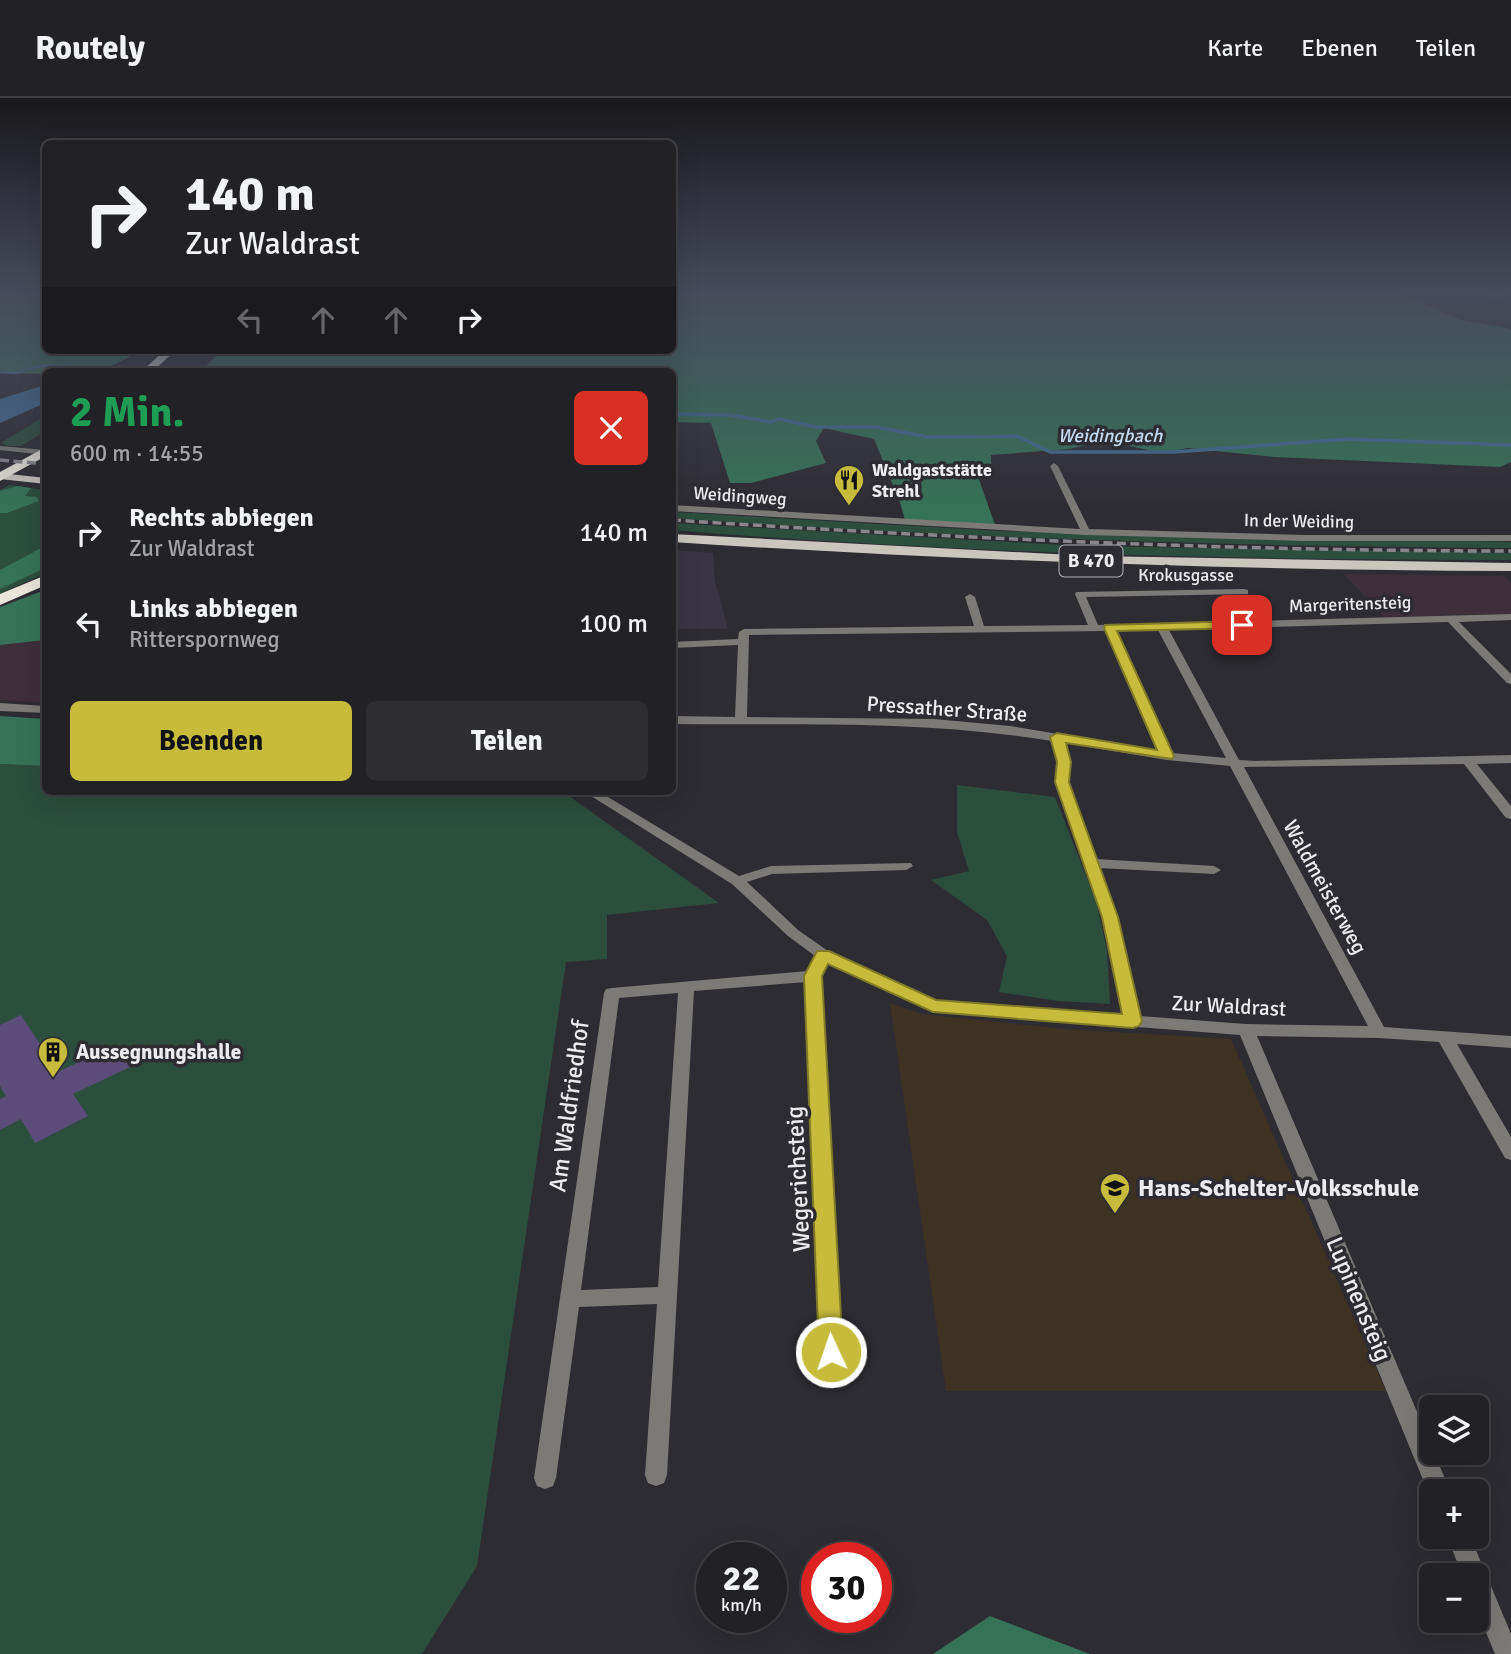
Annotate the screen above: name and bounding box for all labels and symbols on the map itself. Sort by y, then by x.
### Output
water label: Weidingbach [1058,424,1163,448]
place label: Waldgaststätte Strehl [872,459,992,502]
restaurant icon: Waldgaststätte Strehl [832,463,866,507]
street label: Weidingweg [693,482,787,510]
street label: In der Weiding [1244,509,1354,533]
road number: B 470 [1060,545,1122,576]
street label: Krokusgasse [1138,564,1234,586]
street label: Margeritensteig [1288,591,1412,617]
pin [1212,595,1272,655]
street label: Pressather Straße [866,690,1028,728]
street label: Waldmeisterweg [1277,815,1373,959]
street label: Zur Waldrast [1171,990,1287,1022]
street label: Am Waldfriedhof [542,1017,596,1194]
building icon: Aussegnungshalle [36,1035,70,1079]
place label: Aussegnungshalle [76,1039,241,1065]
street label: Wegerichsteig [779,1105,817,1253]
school or university icon: Hans-Schelter-Volksschule [1098,1171,1132,1215]
place label: Hans-Schelter-Volksschule [1138,1173,1419,1203]
street label: Lupinensteig [1319,1232,1399,1366]
position arrow [794,1315,868,1389]
speed limit sign: 30 [801,1542,892,1633]

